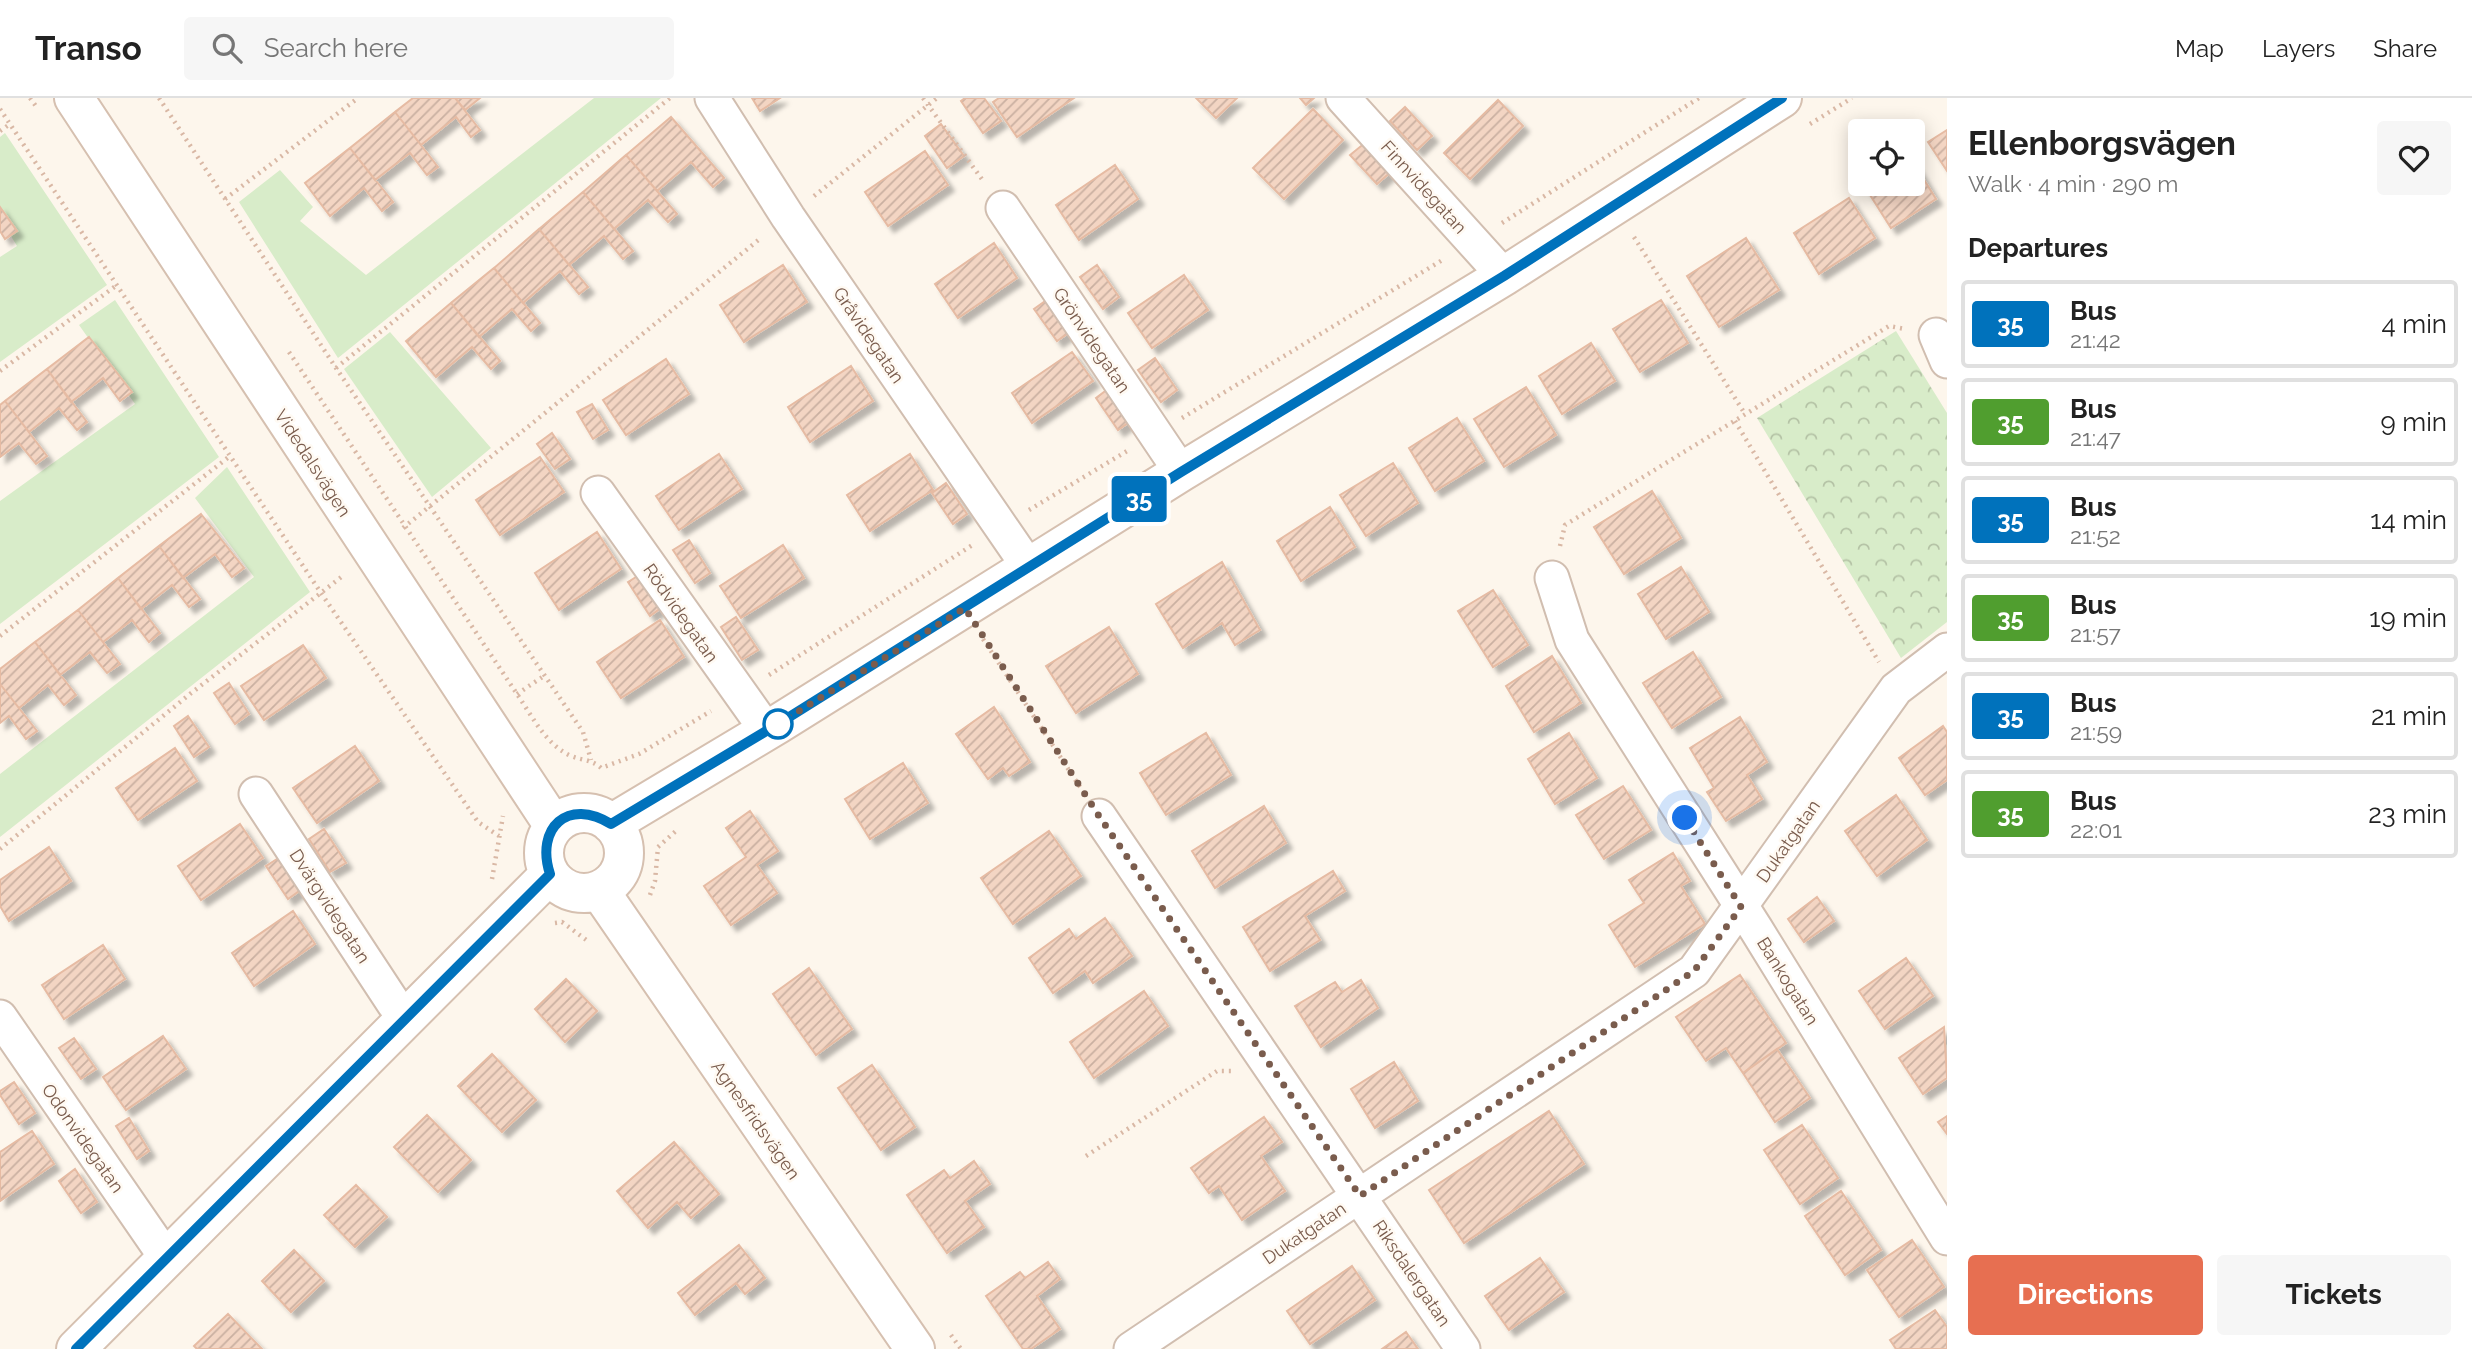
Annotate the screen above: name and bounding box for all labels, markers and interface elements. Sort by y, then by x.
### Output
search box [184,17,674,80]
text: Transo [35,29,142,68]
icon: search [208,29,246,67]
text: Search here [264,33,408,63]
text: Map [2175,34,2224,63]
text: Layers [2262,34,2335,63]
text: Share [2373,34,2437,63]
map controls [1848,119,1925,196]
button: locate [1848,119,1925,196]
button: heart [2377,121,2451,195]
text: Ellenborgsvägen [1968,124,2236,163]
street label: Finnvidegatan [1377,136,1471,238]
text: Walk · 4 min · 290 m [1968,170,2179,197]
text: Departures [1968,233,2108,263]
street label: Gråvidegatan [829,283,909,387]
street label: Grönvidegatan [1049,283,1135,397]
text: Bus [2070,296,2117,326]
text: 35 [1997,309,2024,338]
text: 4 min [2381,309,2447,339]
text: 21:42 [2070,326,2121,353]
text: Bus [2070,394,2117,424]
street label: Videdalsvägen [271,405,355,521]
text: 35 [1997,407,2024,436]
text: 9 min [2380,407,2447,437]
text: 21:47 [2070,424,2121,451]
line badge: 35 [1108,476,1170,522]
text: 35 [1126,484,1152,513]
text: Bus [2070,492,2117,522]
text: 35 [1997,505,2024,534]
text: 14 min [2370,505,2447,535]
text: 21:52 [2070,522,2121,549]
street label: Rödvidegatan [639,560,723,666]
text: Bus [2070,590,2117,620]
text: 35 [1997,603,2024,632]
text: 19 min [2369,603,2447,633]
text: 21:57 [2070,620,2121,647]
text: Bus [2070,688,2117,718]
text: 35 [1997,701,2024,730]
text: 21 min [2371,701,2447,731]
unlabelled marker [763,709,793,739]
text: 21:59 [2070,718,2122,745]
text: Bus [2070,786,2117,816]
street label: Dukatgatan [1752,796,1824,886]
text: 35 [1997,799,2024,828]
text: 23 min [2368,799,2447,829]
your location [1667,800,1702,835]
text: 22:01 [2070,816,2122,843]
street label: Dvärgvidegatan [285,845,375,967]
street label: Bankogatan [1753,933,1823,1029]
street label: Agnesfridsvägen [707,1057,805,1183]
street label: Odonvidegatan [38,1079,128,1197]
street label: Dukatgatan [1258,1197,1350,1269]
street label: Riksdalergatan [1369,1216,1455,1330]
button: Directions [1968,1255,2203,1335]
button: Tickets [2217,1255,2451,1335]

